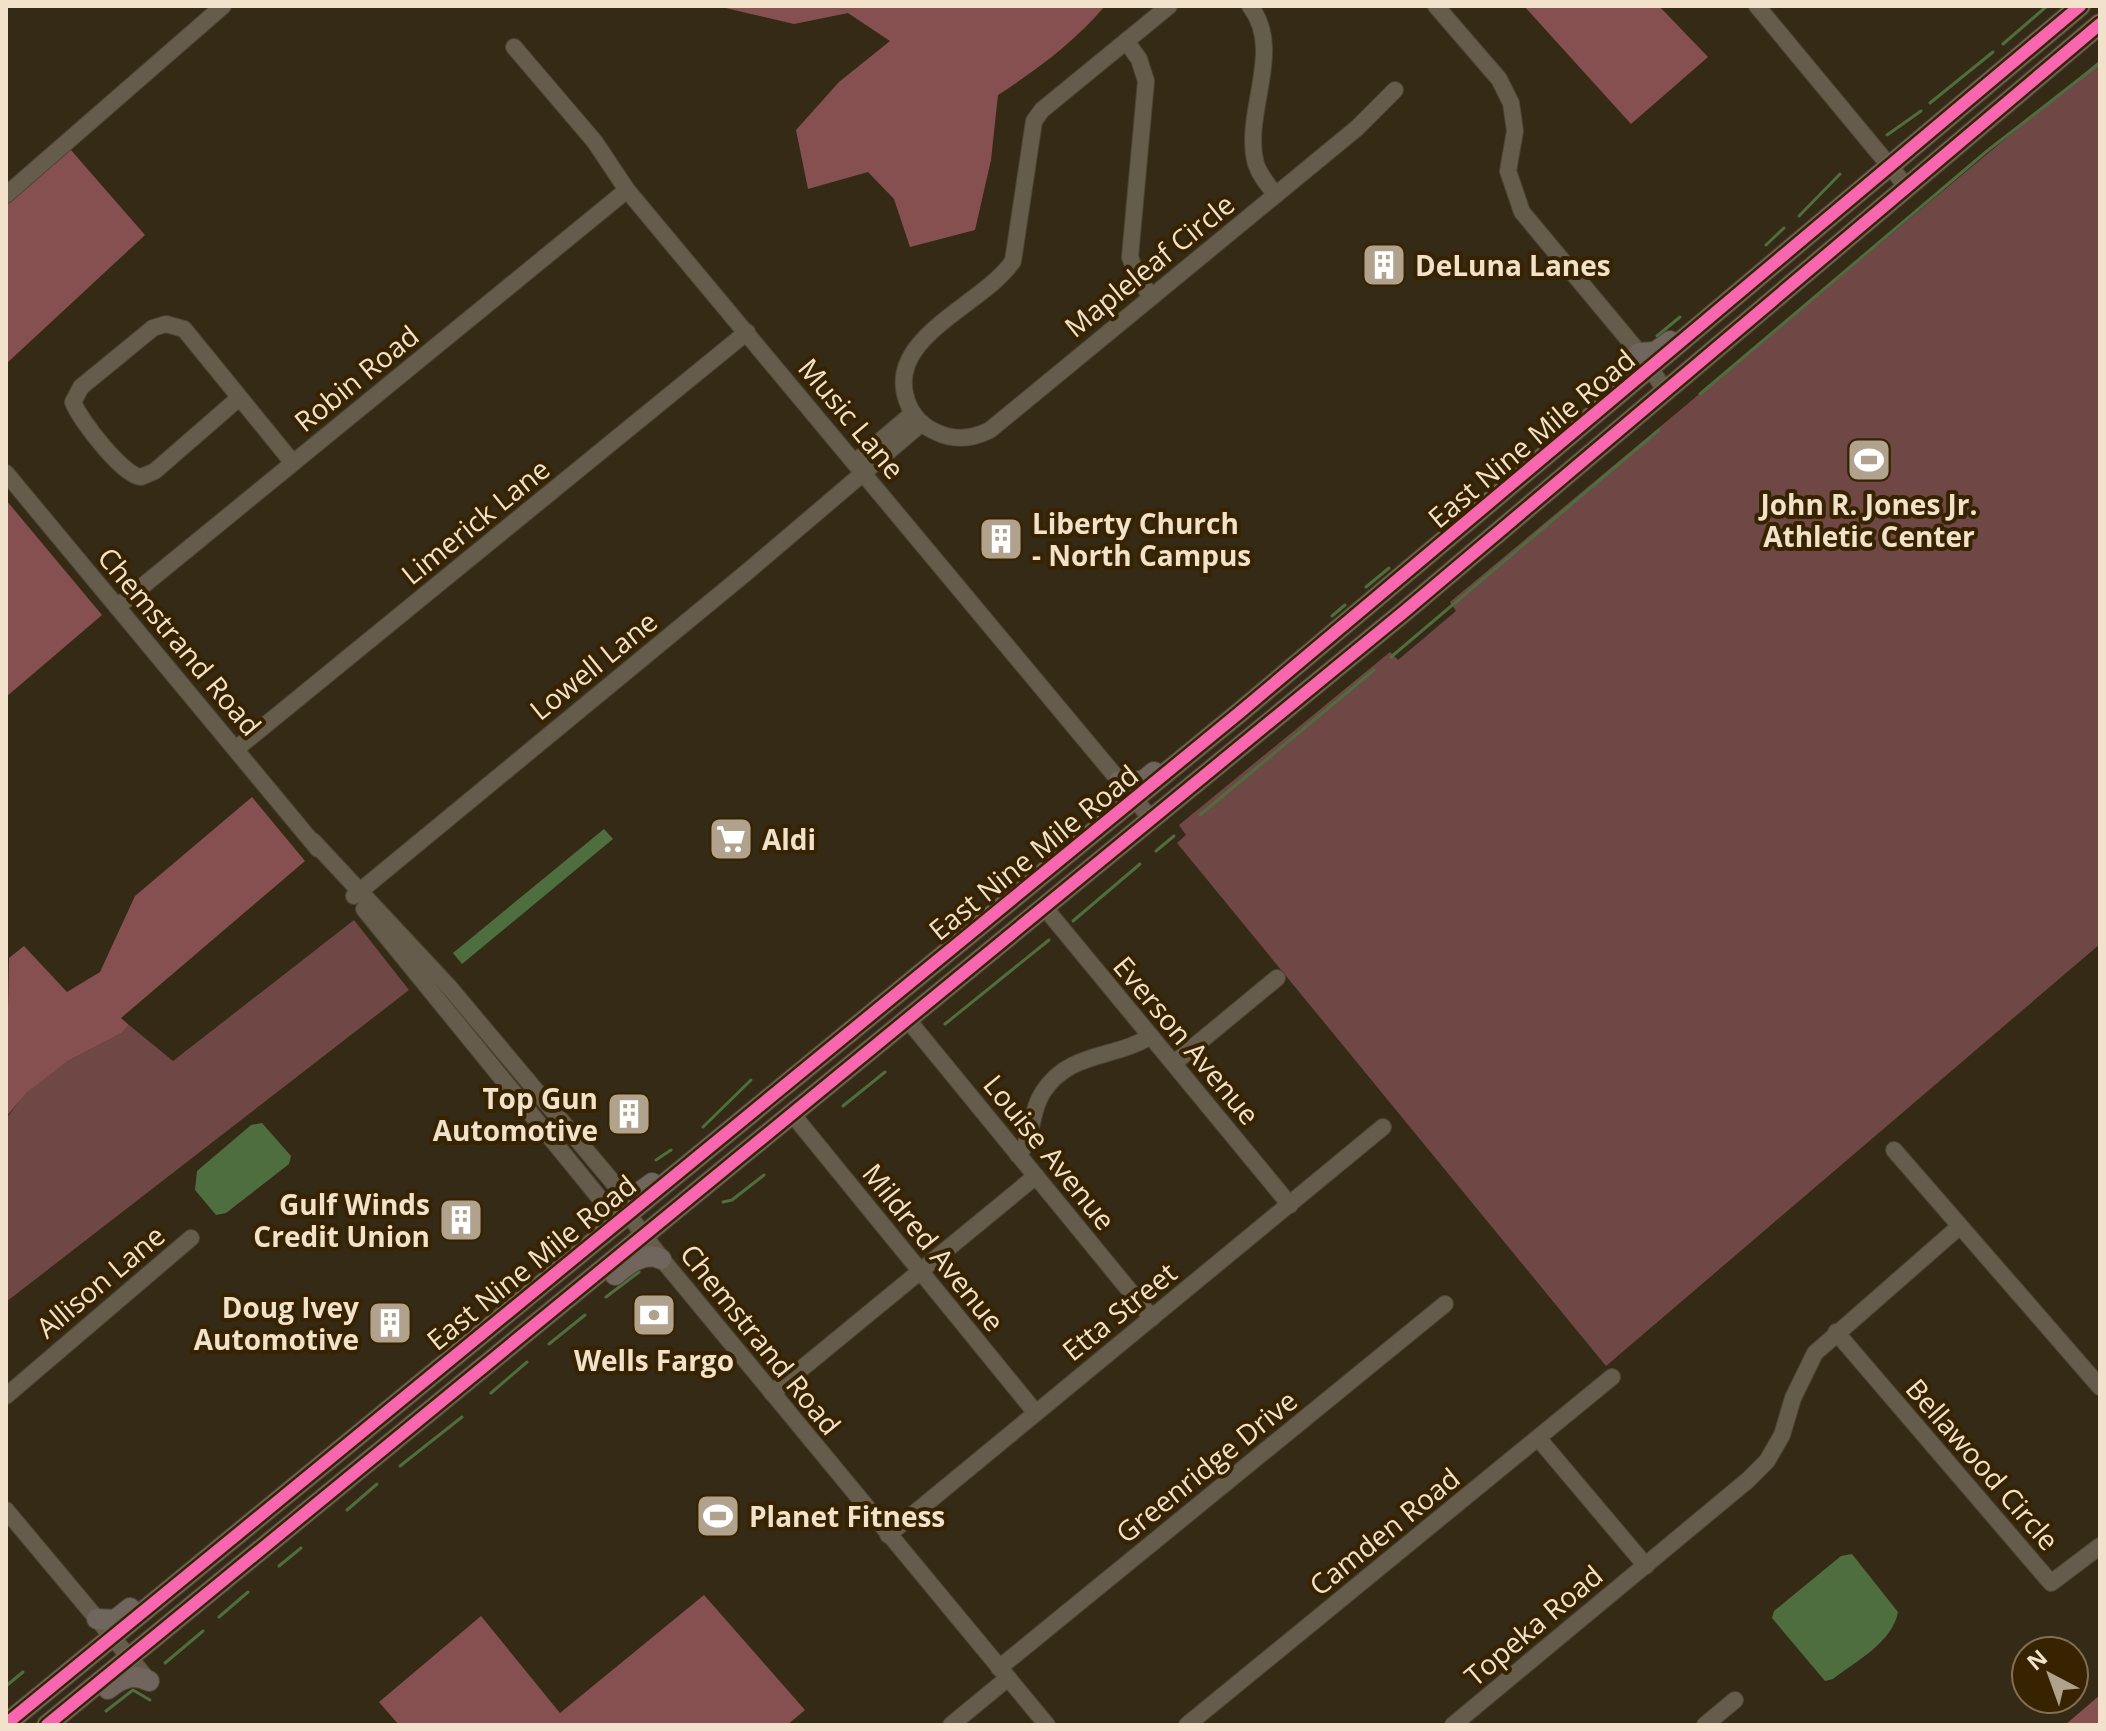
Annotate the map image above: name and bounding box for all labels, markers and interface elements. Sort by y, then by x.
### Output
street label: Mapleleaf Circle [1056,185,1242,345]
building icon: DeLuna Lanes [1360,241,1408,289]
place label: DeLuna Lanes [1415,246,1611,284]
street label: Robin Road [286,316,426,440]
street label: East Nine Mile Road [1420,340,1642,536]
street label: Music Lane [790,350,914,486]
sports icon: John R. Jones Jr. Athletic Center [1845,436,1893,484]
street label: Limerick Lane [393,449,557,593]
place label: John R. Jones Jr. Athletic Center [1757,485,1978,555]
place label: Liberty Church - North Campus [1032,504,1251,574]
building icon: Liberty Church - North Campus [977,515,1025,563]
street label: Chemstrand Road [90,539,270,743]
street label: Lowell Lane [521,602,665,728]
street label: East Nine Mile Road [920,756,1146,948]
supermarket icon: Aldi [707,815,755,863]
place label: Aldi [762,820,816,858]
street label: Everson Avenue [1105,948,1269,1132]
street label: Louise Avenue [976,1066,1124,1238]
place label: Top Gun Automotive [433,1079,598,1149]
building icon: Top Gun Automotive [605,1090,653,1138]
street label: Mildred Avenue [855,1155,1013,1339]
street label: East Nine Mile Road [418,1166,644,1358]
place label: Gulf Winds Credit Union [253,1185,430,1255]
building icon: Gulf Winds Credit Union [437,1196,485,1244]
street label: Allison Lane [28,1216,172,1346]
street label: Chemstrand Road [672,1236,850,1442]
street label: Etta Street [1054,1253,1184,1369]
place label: Doug Ivey Automotive [194,1288,359,1358]
bank icon: Wells Fargo [630,1291,678,1339]
building icon: Doug Ivey Automotive [366,1299,414,1347]
place label: Wells Fargo [574,1341,734,1379]
street label: Bellawood Circle [1898,1370,2068,1558]
street label: Greenridge Drive [1107,1381,1305,1551]
street label: Camden Road [1301,1459,1467,1603]
sports icon: Planet Fitness [694,1492,742,1540]
place label: Planet Fitness [749,1497,945,1535]
street label: Topeka Road [1456,1556,1610,1694]
north arrow [2010,1635,2090,1715]
text: N [2020,1642,2053,1676]

